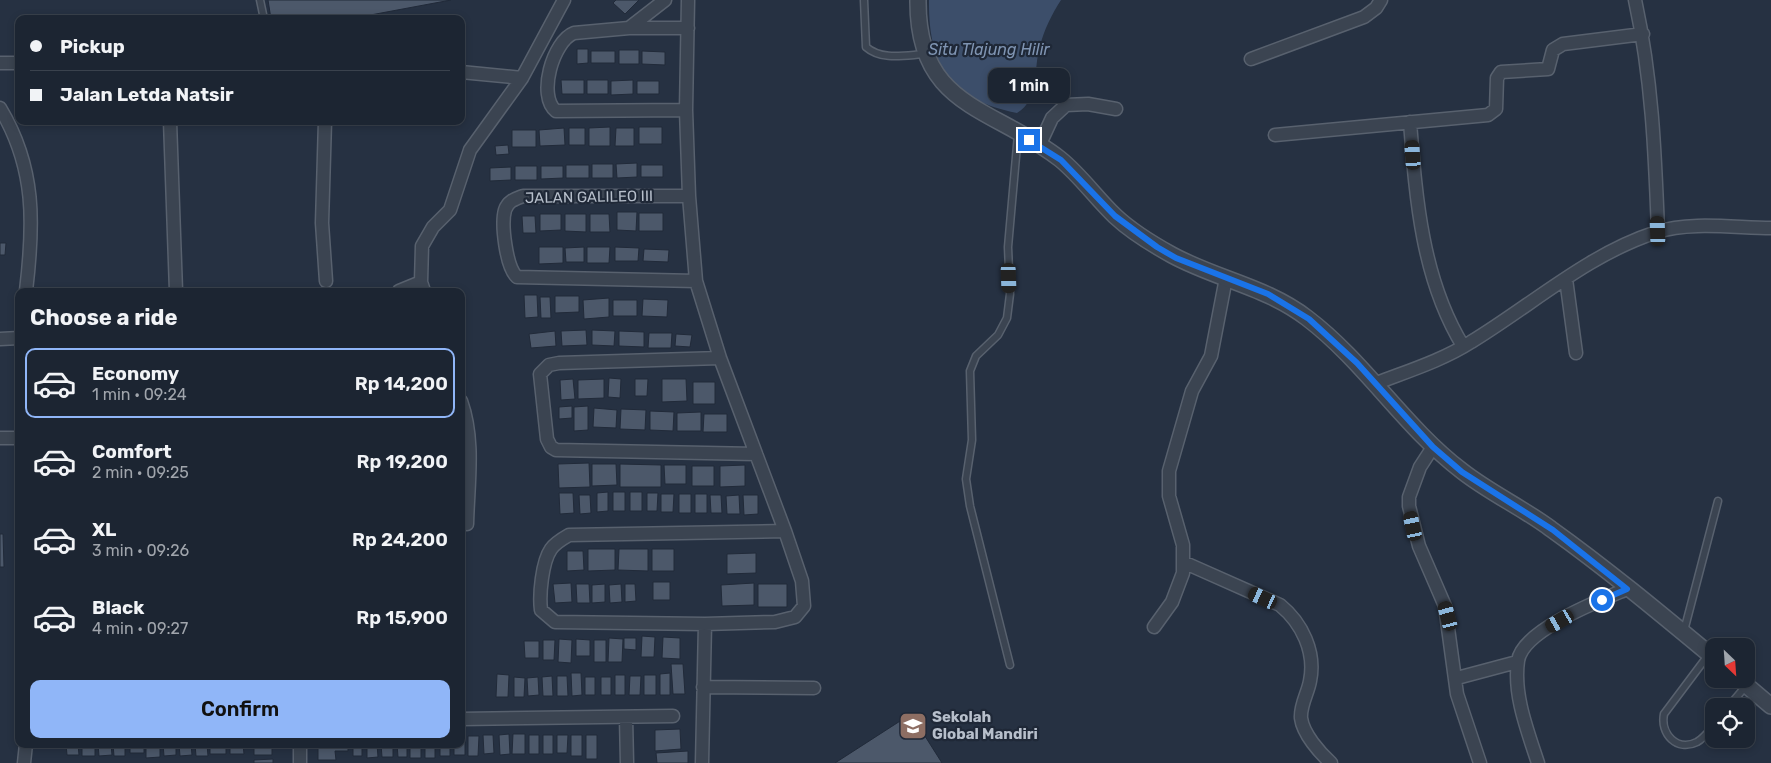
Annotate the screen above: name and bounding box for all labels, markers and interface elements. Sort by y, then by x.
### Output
text: Pickup [60,35,125,58]
water label: Situ Tlajung Hilir [928,40,1051,59]
callout: 1 min [988,68,1070,102]
text: 1 min [1009,76,1049,95]
text: Jalan Letda Natsir [60,83,234,106]
route end [1018,129,1040,151]
car [1404,140,1421,170]
street label: JALAN GALILEO III [525,187,653,207]
car [1649,216,1666,246]
car [1000,263,1017,293]
text: Choose a ride [30,304,177,331]
icon: car [32,361,77,406]
text: Economy [92,362,179,385]
text: Rp 14,200 [355,372,448,395]
text: 1 min · 09:24 [92,385,187,404]
icon: car [32,439,77,484]
text: Comfort [92,440,172,463]
text: Rp 19,200 [356,450,448,473]
text: 2 min · 09:25 [92,463,189,482]
car [1402,510,1423,542]
icon: car [32,517,77,562]
text: XL [92,518,116,541]
text: Rp 24,200 [352,528,448,551]
text: 3 min · 09:26 [92,541,189,560]
car [1246,585,1279,611]
route start [1591,589,1613,611]
icon: car [32,595,77,640]
text: Black [92,596,144,619]
car [1436,600,1459,632]
text: Rp 15,900 [356,606,448,629]
car [1543,607,1576,635]
text: 4 min · 09:27 [92,619,188,638]
north arrow [1705,638,1755,688]
map controls [1705,638,1755,748]
button: Confirm [30,680,450,738]
button: locate [1705,698,1755,748]
place label: Sekolah Global Mandiri [932,708,1038,743]
school or university icon: Sekolah Global Mandiri [898,711,928,741]

